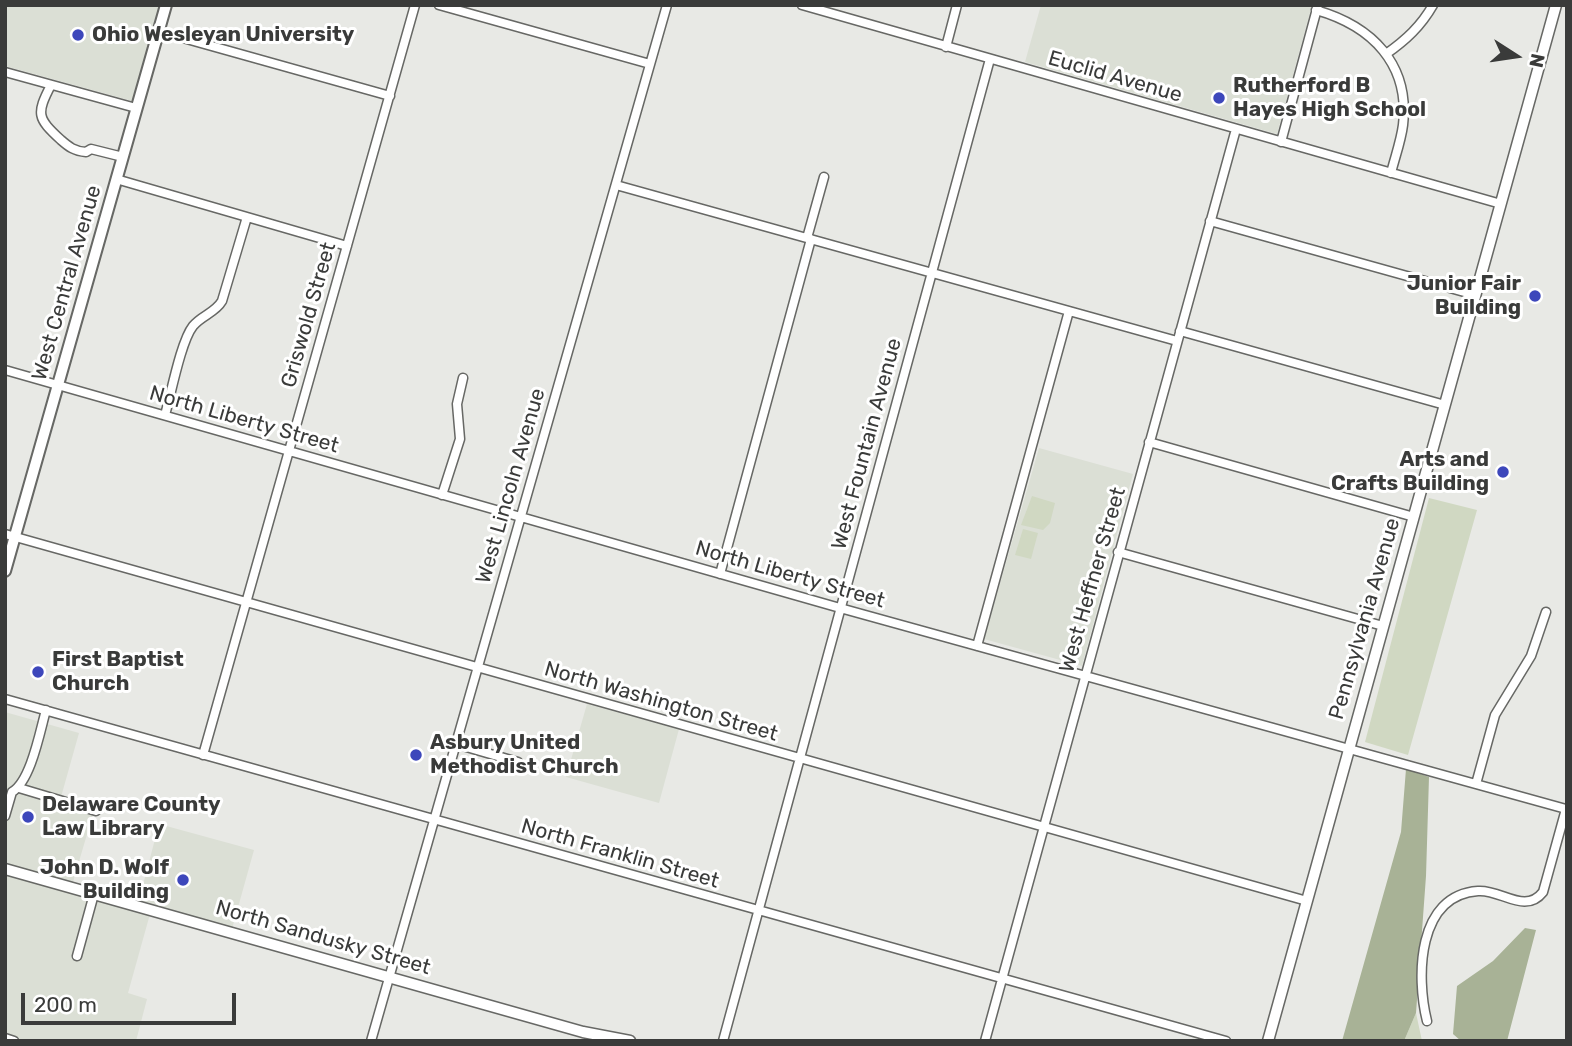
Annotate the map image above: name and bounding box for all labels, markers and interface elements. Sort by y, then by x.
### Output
north arrow [1481,21,1551,91]
place label: Ohio Wesleyan University [92,22,354,48]
marker: Ohio Wesleyan University [70,27,86,43]
street label: Euclid Avenue [1045,46,1185,108]
text: N [1524,51,1550,70]
place label: Rutherford B Hayes High School [1233,73,1426,123]
marker: Rutherford B Hayes High School [1211,90,1227,106]
street label: West Central Avenue [27,182,107,384]
street label: Griswold Street [276,240,342,390]
place label: Junior Fair Building [1407,271,1521,321]
marker: Junior Fair Building [1527,288,1543,304]
street label: West Fountain Avenue [827,336,907,552]
street label: North Liberty Street [147,381,341,459]
street label: West Lincoln Avenue [471,385,551,587]
place label: Arts and Crafts Building [1331,447,1489,497]
marker: Arts and Crafts Building [1495,464,1511,480]
street label: West Heffner Street [1054,484,1132,676]
street label: Pennsylvania Avenue [1324,515,1406,723]
street label: North Liberty Street [693,536,887,614]
place label: First Baptist Church [52,647,184,697]
street label: North Washington Street [541,657,781,747]
marker: First Baptist Church [30,664,46,680]
place label: Asbury United Methodist Church [430,730,619,780]
marker: Asbury United Methodist Church [408,747,424,763]
place label: Delaware County Law Library [42,792,221,842]
marker: Delaware County Law Library [20,809,36,825]
street label: North Franklin Street [518,814,722,894]
place label: John D. Wolf Building [40,855,169,905]
marker: John D. Wolf Building [175,872,191,888]
street label: North Sandusky Street [213,895,433,981]
scale bar [24,979,240,1023]
text: 200 m [34,992,97,1017]

